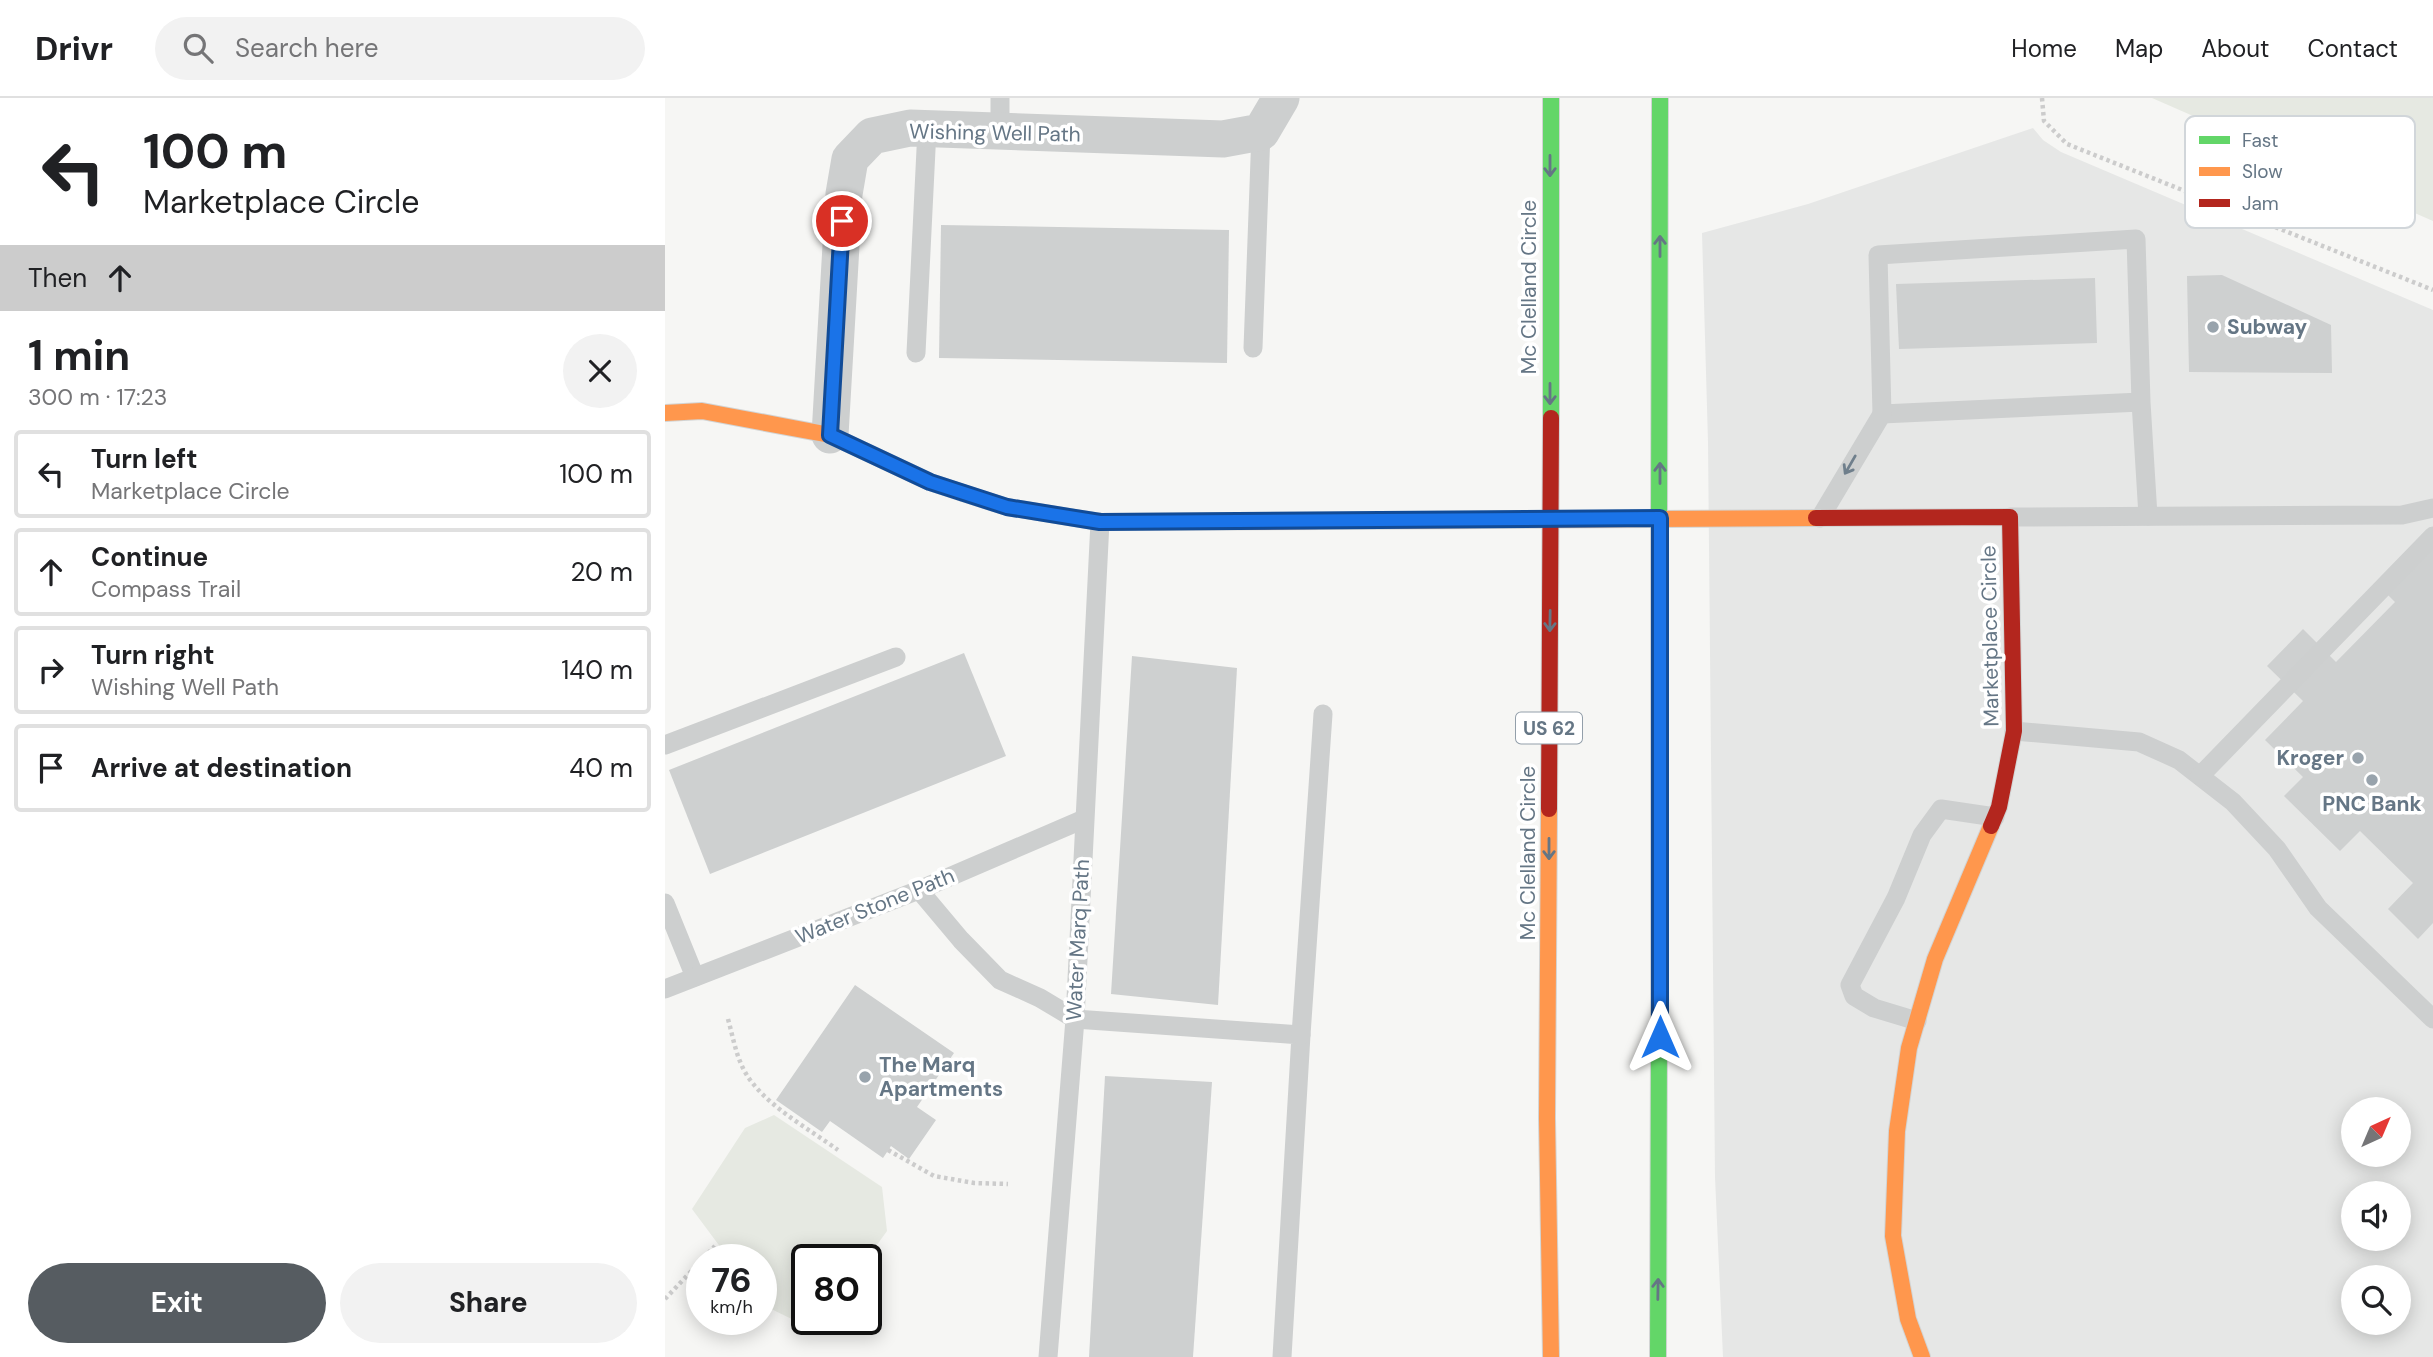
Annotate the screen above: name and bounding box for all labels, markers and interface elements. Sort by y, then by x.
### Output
search box [155,17,645,80]
text: Drivr [35,27,113,70]
icon: search [179,29,217,67]
text: Search here [235,31,378,65]
text: Home [2011,33,2077,64]
text: Map [2115,33,2163,64]
text: About [2201,33,2270,64]
text: Contact [2308,33,2398,64]
legend [2185,116,2415,228]
street label: Wishing Well Path [909,118,1081,148]
text: 100 m [143,119,287,183]
icon: left [28,126,119,217]
text: Fast [2242,128,2278,153]
one-way arrow [1543,154,1557,177]
text: Slow [2242,159,2283,184]
text: Marketplace Circle [143,181,419,223]
pin [812,191,872,251]
text: Jam [2242,191,2279,216]
street label: Mc Clelland Circle [1515,200,1543,374]
icon: arrive [823,202,861,240]
one-way arrow [1653,235,1667,258]
icon: ahead [101,259,139,297]
text: Then [28,261,87,295]
place label: Subway [2227,313,2308,341]
marker: Subway [2205,319,2221,335]
text: 1 min [28,328,130,383]
button: close [563,334,637,408]
text: 300 m · 17:23 [28,382,167,412]
one-way arrow [1543,382,1557,405]
text: Turn left [91,442,198,476]
icon: left [32,455,70,493]
one-way arrow [1843,455,1857,475]
text: 100 m [559,457,633,491]
one-way arrow [1653,462,1667,485]
text: Marketplace Circle [91,476,290,506]
text: Continue [91,540,208,574]
street label: Marketplace Circle [1974,545,2006,727]
icon: ahead [32,553,70,591]
text: 20 m [570,555,633,589]
text: Compass Trail [91,574,241,604]
one-way arrow [1543,609,1556,632]
text: Turn right [91,638,215,672]
icon: right [32,651,70,689]
text: 140 m [561,653,633,687]
text: Wishing Well Path [91,672,279,702]
road number: US 62 [1516,712,1582,744]
place label: Kroger [2276,744,2344,772]
icon: arrive [32,749,70,787]
marker: Kroger [2350,750,2366,766]
text: Arrive at destination [91,751,352,785]
text: 40 m [569,751,633,785]
street label: Mc Clelland Circle [1514,766,1542,940]
marker: PNC Bank [2364,772,2380,788]
place label: PNC Bank [2322,790,2422,818]
one-way arrow [1542,837,1556,860]
street label: Water Marq Path [1060,858,1096,1022]
street label: Water Stone Path [791,861,959,951]
position arrow [1623,1000,1697,1074]
place label: The Marq Apartments [879,1051,1003,1103]
marker: The Marq Apartments [857,1069,873,1085]
north arrow [2341,1097,2411,1167]
map controls [2341,1097,2411,1335]
button: sound [2341,1181,2411,1251]
speed limit sign: 80 [791,1244,882,1335]
text: 76 [711,1257,752,1303]
button: Exit [28,1263,326,1343]
button: Share [340,1263,637,1343]
button: search [2341,1265,2411,1335]
one-way arrow [1651,1278,1665,1301]
text: km/h [710,1295,753,1319]

